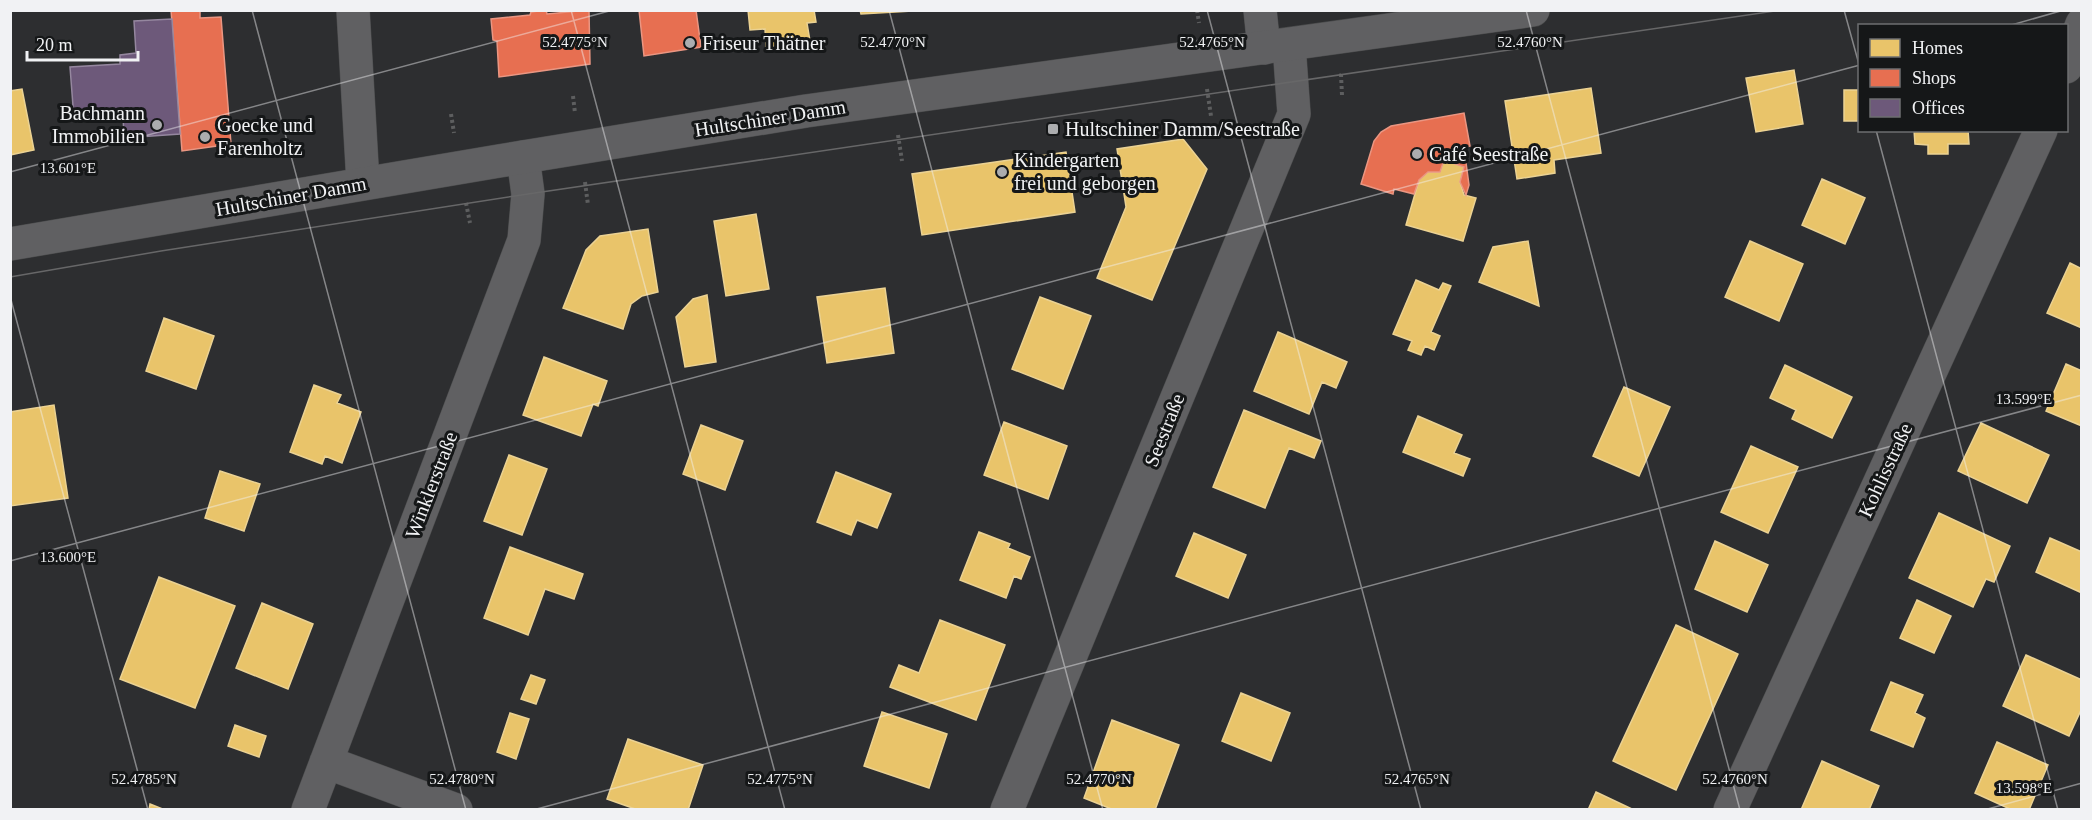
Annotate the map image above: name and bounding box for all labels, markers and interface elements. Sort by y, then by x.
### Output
scale bar [27,24,138,62]
legend [1858,24,2068,132]
place label: Friseur Thätner [702,32,826,54]
text: 52.4775°N [542,34,608,50]
text: 52.4770°N [860,34,926,50]
text: 52.4765°N [1179,34,1245,50]
text: 52.4760°N [1497,34,1563,50]
text: 20 m [36,35,73,55]
marker: Friseur Thätner [683,36,697,50]
text: Homes [1912,38,1963,58]
text: Shops [1912,68,1956,88]
street label: Hultschiner Damm [693,95,848,141]
text: Offices [1912,98,1965,118]
place label: Bachmann Immobilien [52,102,145,147]
place label: Goecke und Farenholtz [217,114,313,159]
marker: Bachmann Immobilien [150,118,164,132]
place label: Hultschiner Damm/Seestraße [1065,118,1300,140]
marker: Hultschiner Damm/Seestraße [1046,122,1060,136]
marker: Goecke und Farenholtz [198,130,212,144]
place label: Café Seestraße [1429,143,1549,165]
marker: Café Seestraße [1410,147,1424,161]
place label: Kindergarten frei und geborgen [1014,149,1156,195]
text: 13.601°E [40,160,96,176]
marker: Kindergarten frei und geborgen [995,165,1009,179]
street label: Hultschiner Damm [214,172,369,220]
street label: Seestraße [1139,390,1189,470]
text: 13.599°E [1996,391,2052,407]
street label: Kohlisstraße [1854,419,1916,520]
street label: Winklerstraße [401,428,461,541]
text: 13.600°E [40,549,96,565]
text: 52.4785°N [111,771,177,787]
text: 52.4780°N [429,771,495,787]
text: 52.4775°N [747,771,813,787]
text: 52.4770°N [1066,771,1132,787]
text: 52.4765°N [1384,771,1450,787]
text: 52.4760°N [1702,771,1768,787]
text: 13.598°E [1996,780,2052,796]

